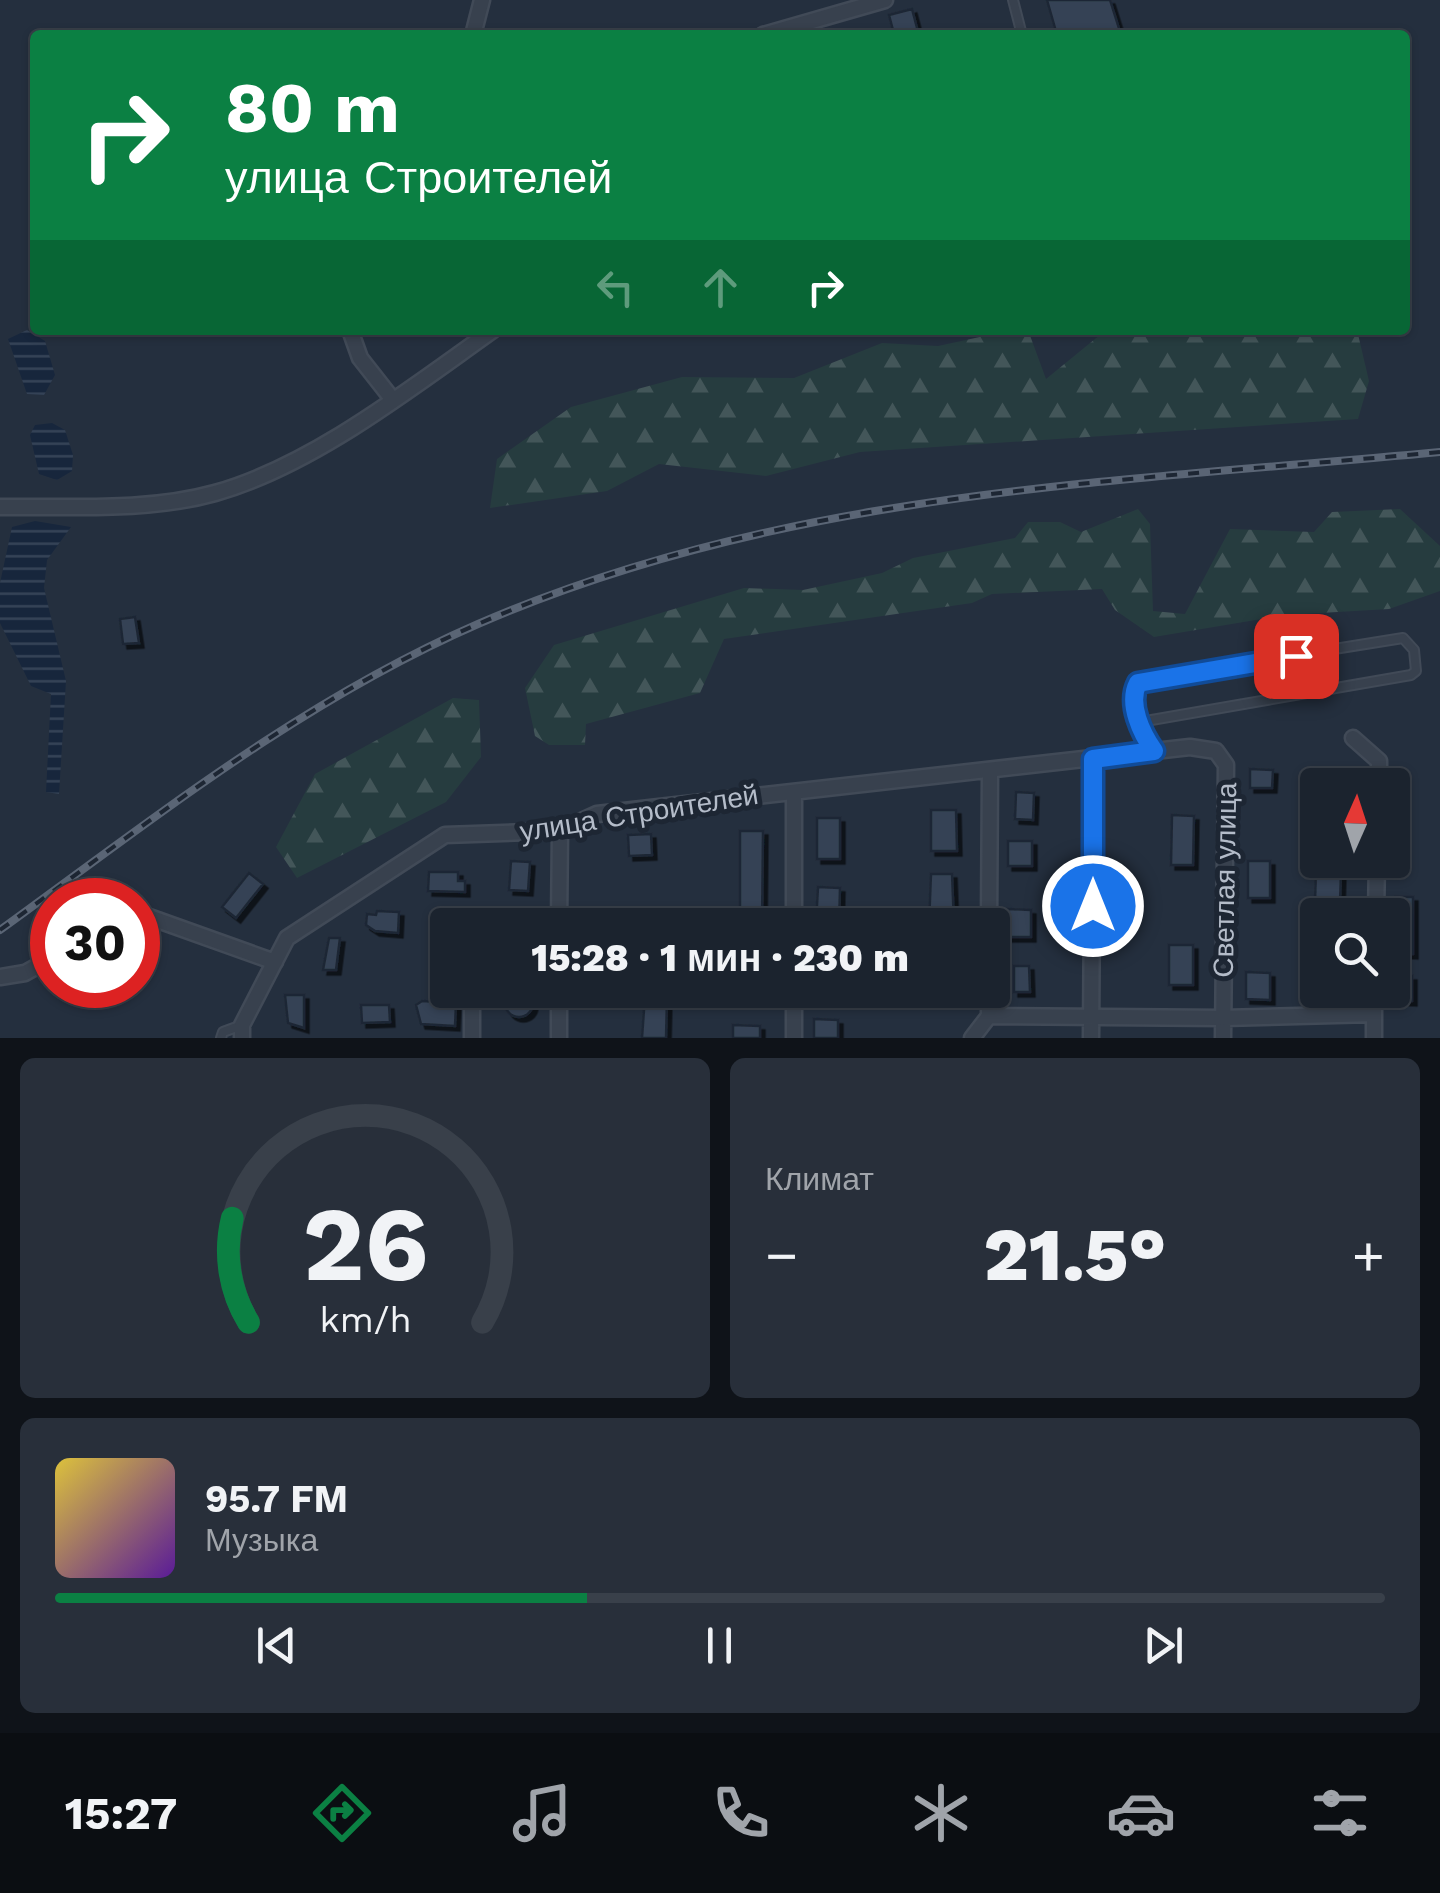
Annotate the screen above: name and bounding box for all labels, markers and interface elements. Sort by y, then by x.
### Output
text: 80 m [225,67,400,149]
icon: right [60,70,190,200]
text: улица Строителей [225,151,612,204]
icon: left [588,260,643,315]
icon: ahead [693,260,748,315]
icon: right [798,260,853,315]
pin [1254,614,1339,699]
icon: arrive [1269,629,1324,684]
north arrow [1300,768,1410,878]
map controls [1300,768,1410,1008]
street label: улица Строителей [517,778,761,848]
street label: Светлая улица [1207,782,1243,978]
position arrow [1041,854,1145,958]
speed limit sign: 30 [30,878,160,1008]
button: search [1300,898,1410,1008]
text: 15:28 · 1 мин · 230 m [531,936,909,980]
text: Климат [765,1160,874,1198]
text: 26 [302,1183,428,1305]
text: 21.5° [984,1210,1166,1298]
text: − [765,1223,798,1287]
text: + [1352,1223,1385,1287]
text: km/h [319,1299,411,1341]
text: 95.7 FM [205,1477,348,1521]
text: Музыка [205,1521,318,1559]
icon: previous [249,1618,304,1673]
icon: pause [692,1618,747,1673]
icon: next [1136,1618,1191,1673]
icon: directions [307,1778,377,1848]
icon: music [507,1778,577,1848]
icon: phone [706,1778,776,1848]
icon: climate [906,1778,976,1848]
icon: car [1106,1778,1176,1848]
icon: filters [1305,1778,1375,1848]
text: 15:27 [65,1787,177,1840]

